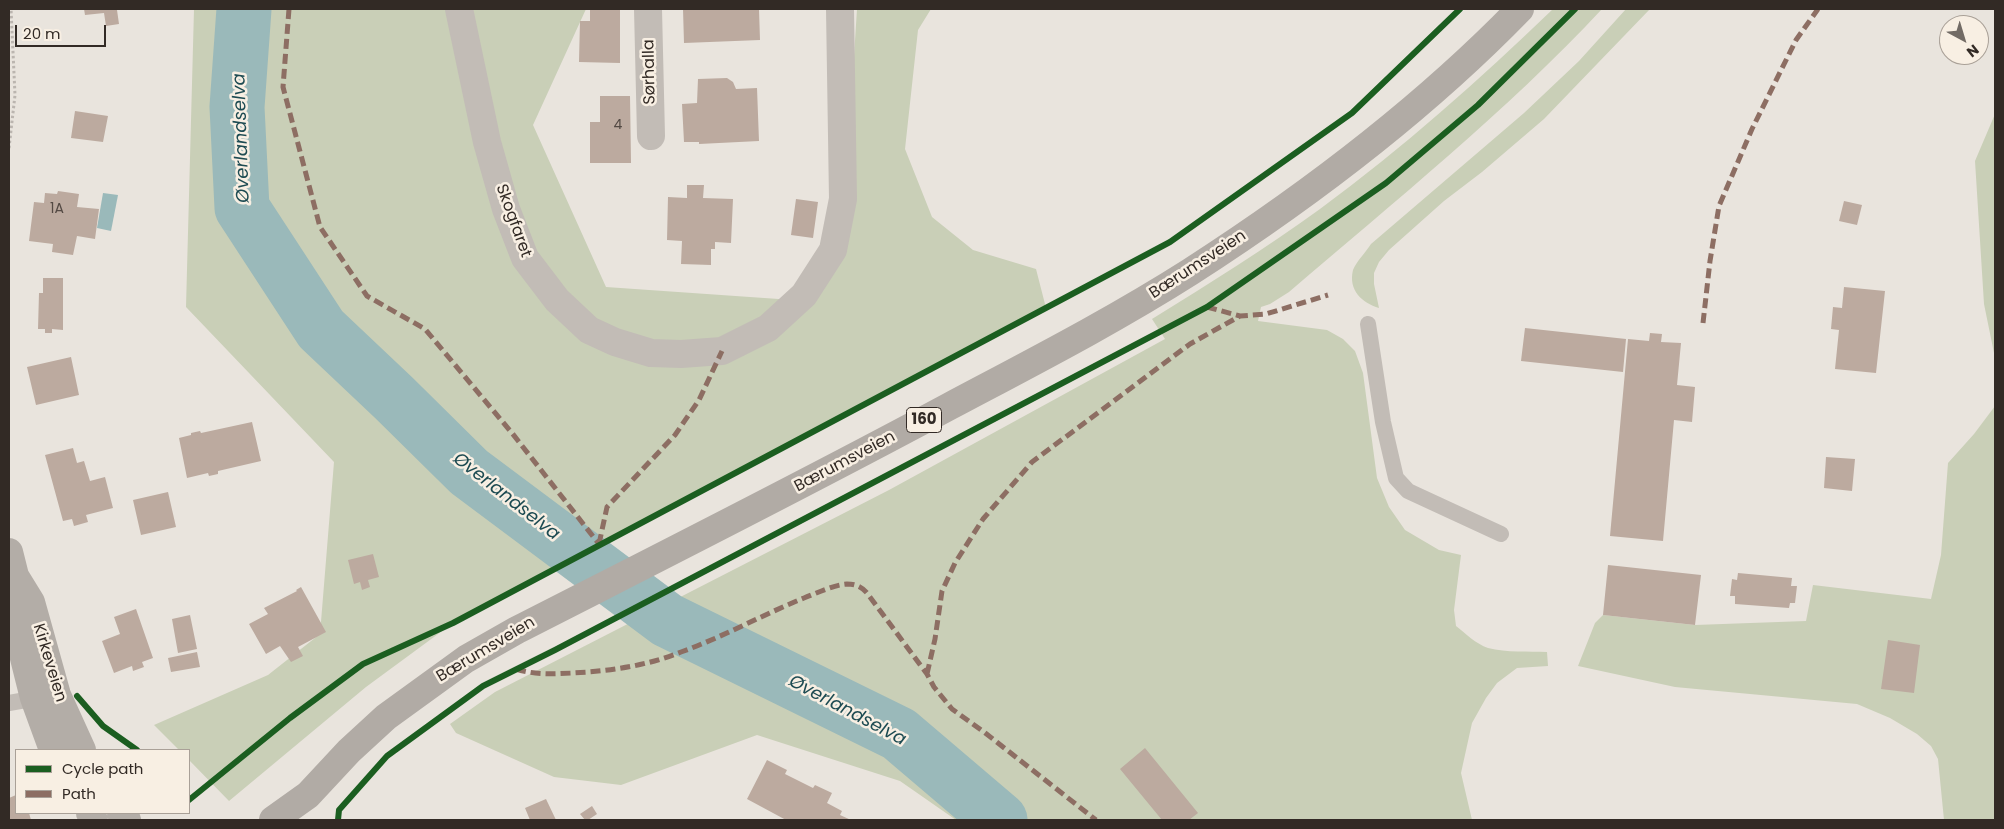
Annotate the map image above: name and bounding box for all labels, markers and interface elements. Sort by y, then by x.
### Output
scale bar [18,15,109,47]
north arrow [1939,15,1989,65]
text: 20 m [23,23,61,44]
street label: Sørhalla [640,39,660,105]
text: N [1962,40,1983,62]
water label: Øverlandselva [229,73,255,203]
house number: 4 [614,117,622,133]
street label: Skogfaret [491,182,535,260]
house number: 1A [50,201,64,217]
street label: Bærumsveien [1146,227,1250,303]
road number: 160 [906,408,942,432]
street label: Bærumsveien [791,427,899,497]
water label: Øverlandselva [448,449,564,545]
street label: Bærumsveien [433,613,539,687]
street label: Kirkeveien [28,622,70,704]
water label: Øverlandselva [785,671,909,751]
legend [15,749,190,814]
text: Cycle path [62,758,143,779]
text: Path [62,783,96,804]

